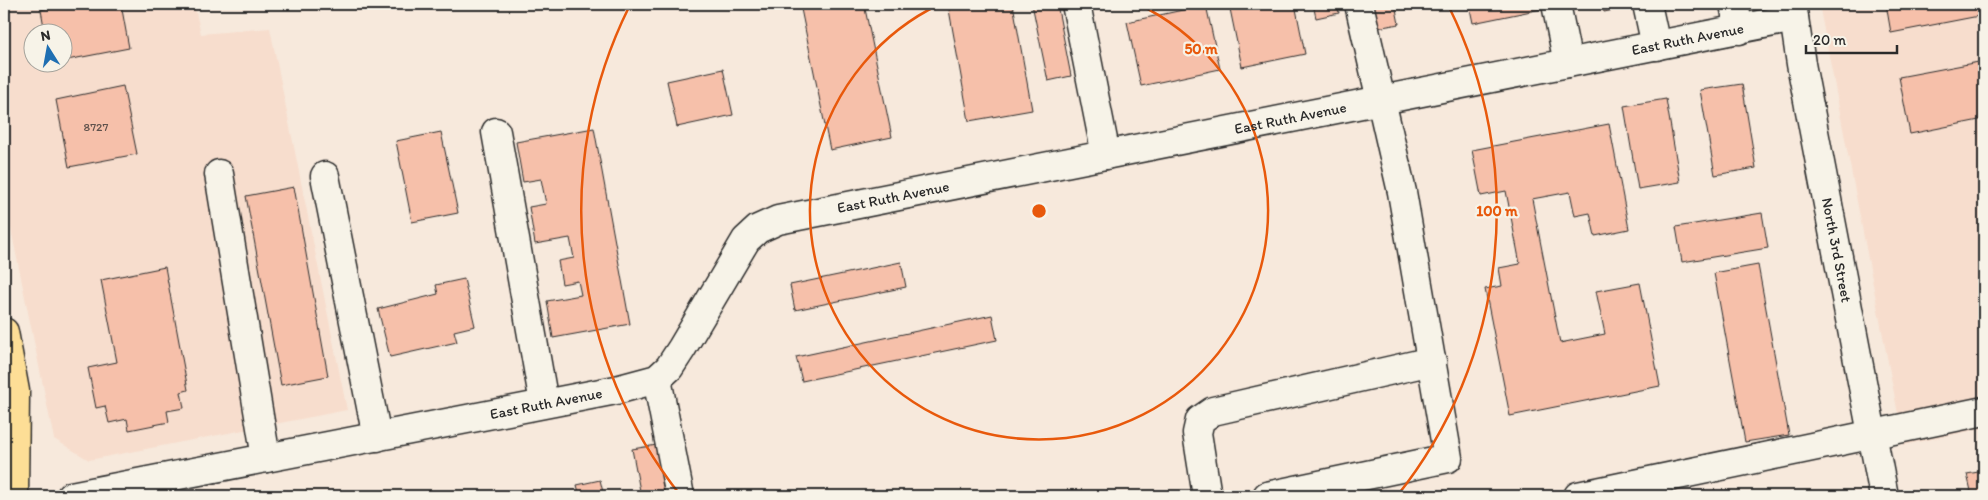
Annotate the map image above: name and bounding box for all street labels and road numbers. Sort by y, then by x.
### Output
street label: East Ruth Avenue [1630,19,1745,59]
street label: East Ruth Avenue [1233,98,1348,138]
street label: East Ruth Avenue [836,177,951,217]
street label: North 3rd Street [1818,196,1856,304]
street label: East Ruth Avenue [488,384,604,423]

